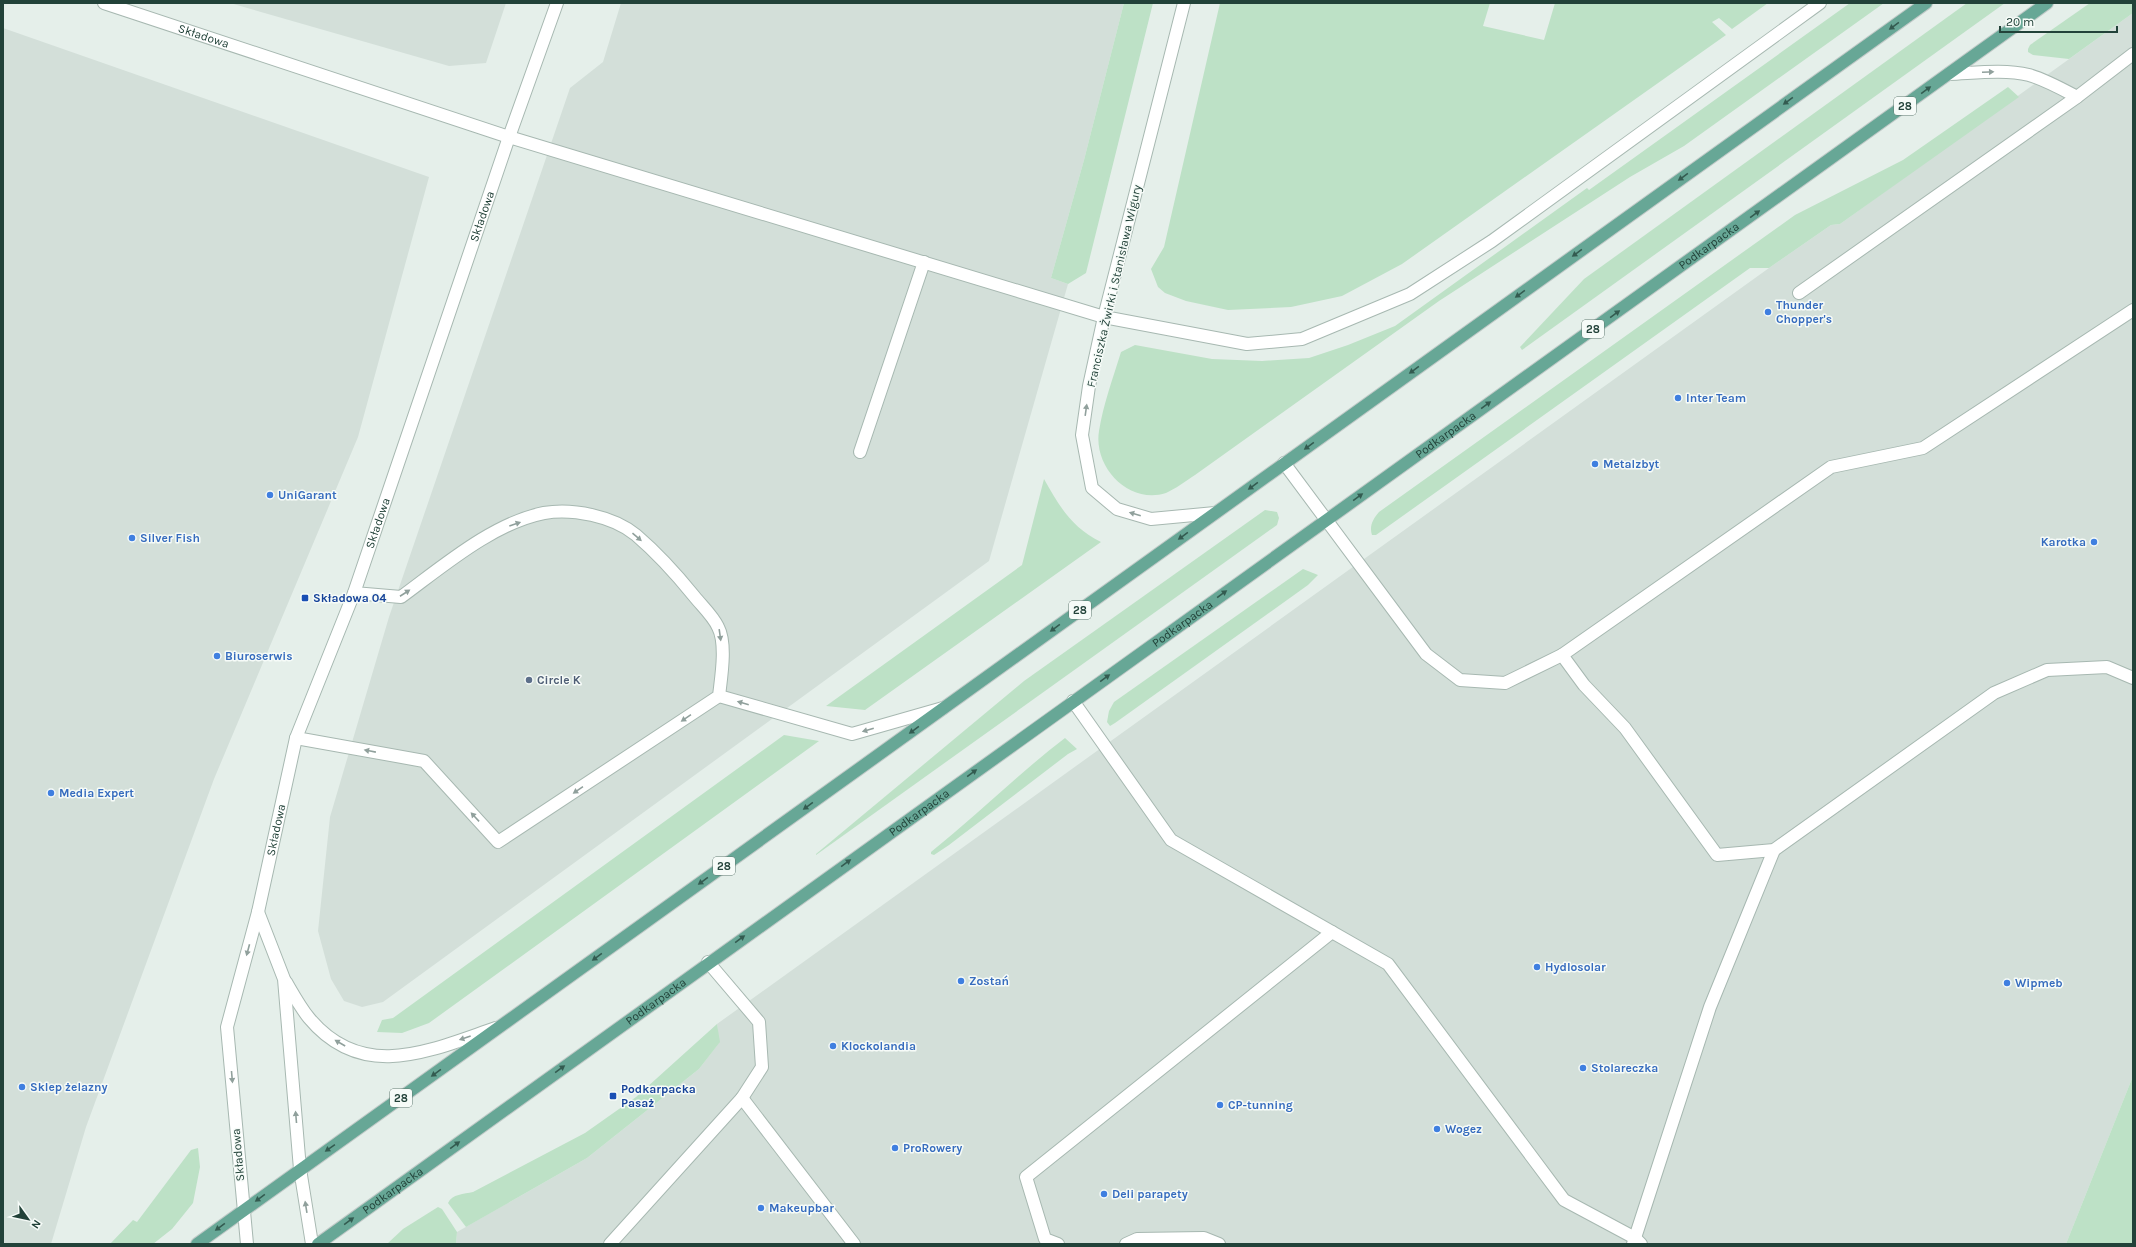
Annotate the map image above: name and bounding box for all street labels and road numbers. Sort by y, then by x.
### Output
street label: Składowa [176,21,231,51]
road number: 28 [1894,97,1916,115]
street label: Franciszka Żwirki i Stanisława Wigury [1084,183,1144,389]
street label: Składowa [467,189,497,244]
street label: Podkarpacka [1676,219,1742,272]
road number: 28 [1582,320,1604,338]
street label: Podkarpacka [1413,408,1479,461]
street label: Składowa [363,496,393,551]
street label: Podkarpacka [1149,597,1215,650]
road number: 28 [1069,601,1091,619]
street label: Podkarpacka [886,786,952,839]
street label: Składowa [263,803,288,857]
road number: 28 [713,857,735,875]
street label: Podkarpacka [623,975,689,1028]
road number: 28 [390,1089,412,1107]
street label: Składowa [229,1128,247,1182]
street label: Podkarpacka [360,1164,426,1217]

